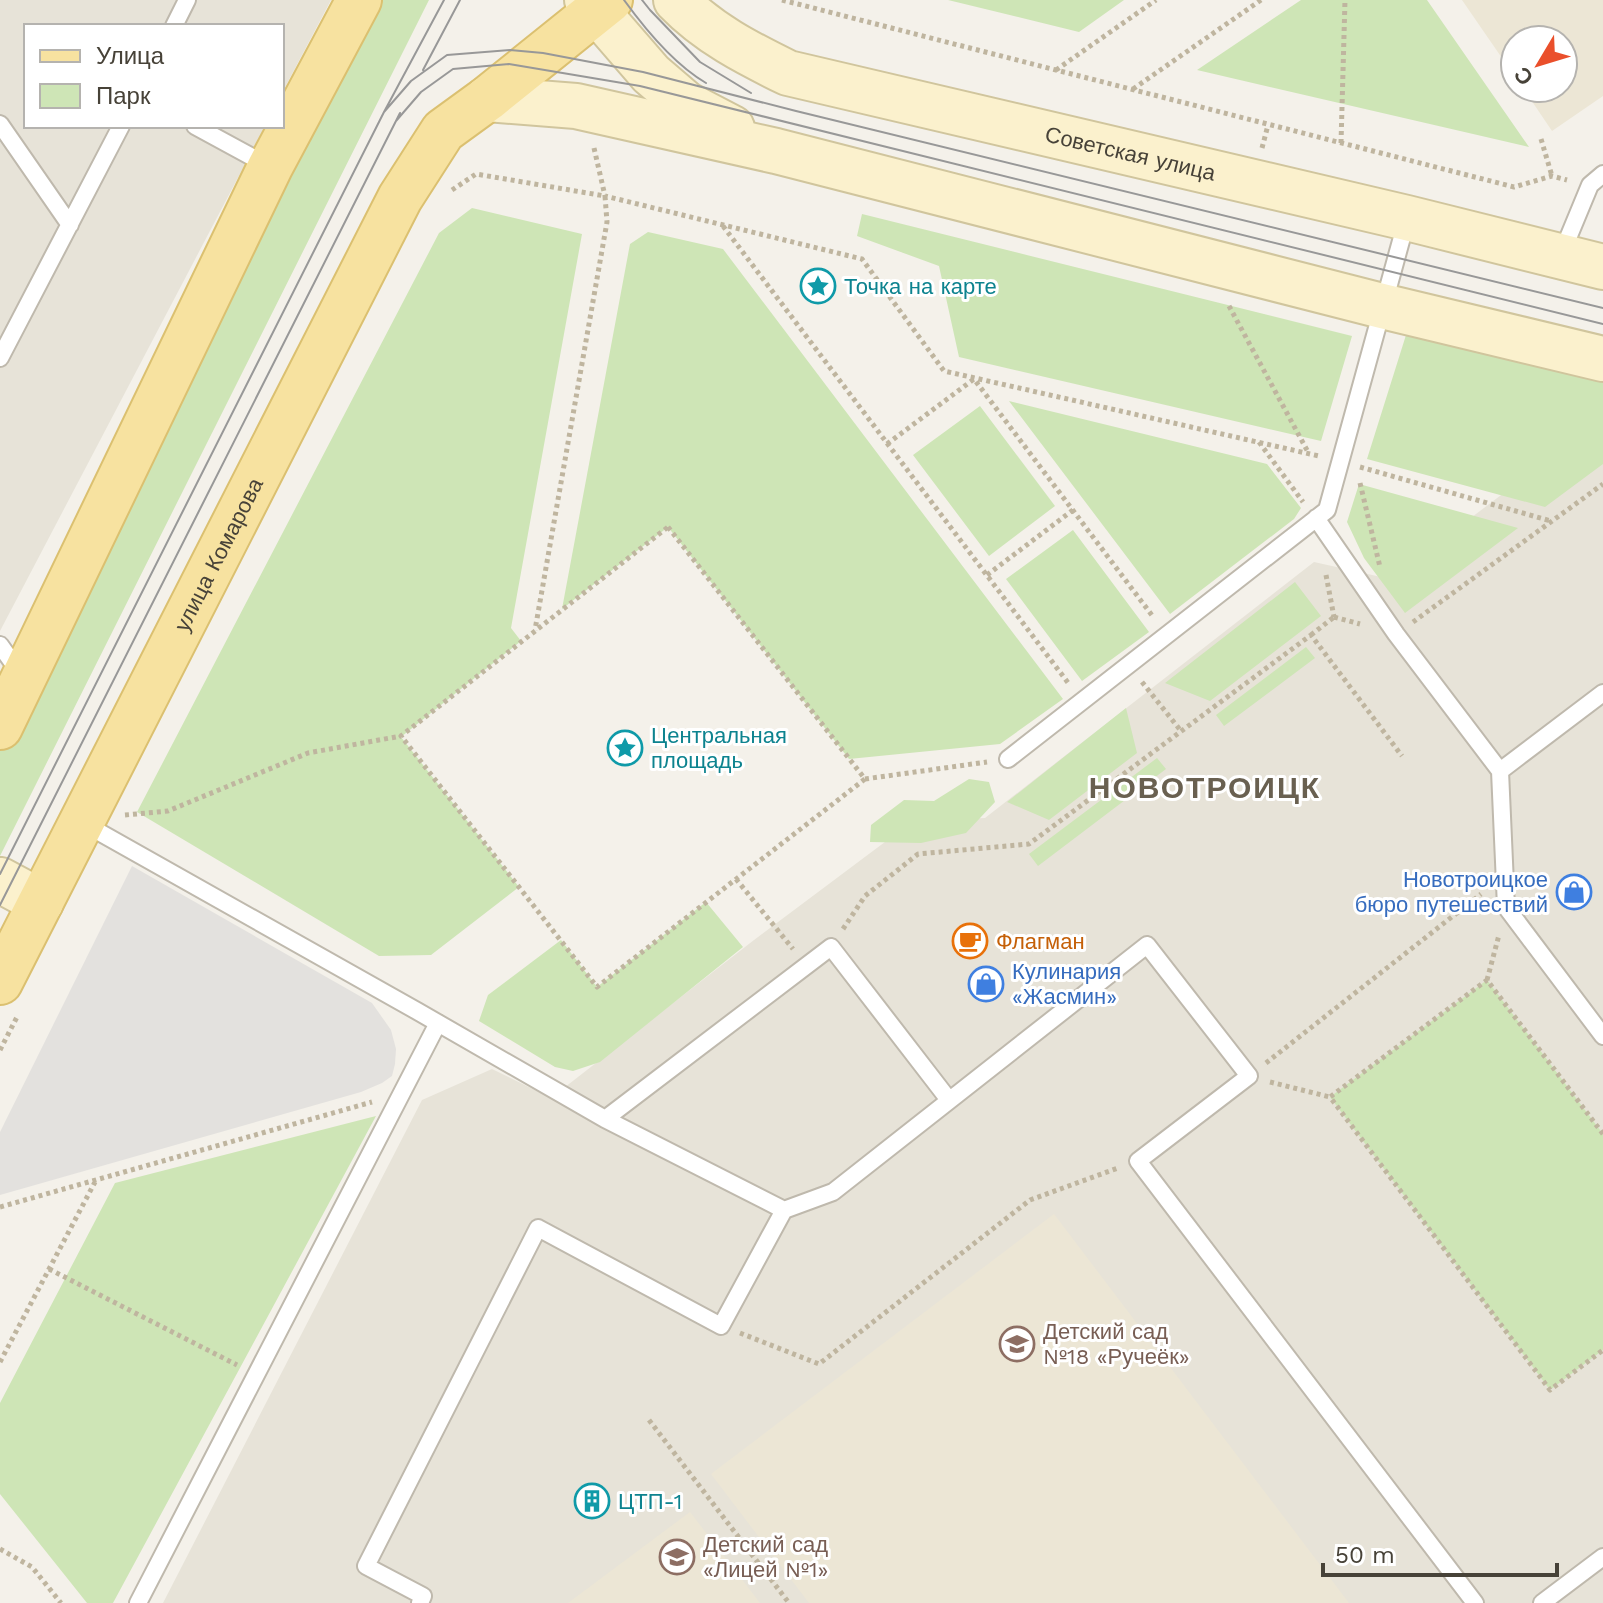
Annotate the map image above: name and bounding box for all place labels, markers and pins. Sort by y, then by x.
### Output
place icon: Точка на карте [799,267,837,305]
place label: Точка на карте [844,274,997,299]
place label: Центральная площадь [651,723,787,773]
place icon: Центральная площадь [606,729,644,767]
place label: Новотроицкое бюро путешествий [1355,867,1548,917]
shop icon: Новотроицкое бюро путешествий [1555,873,1593,911]
cafe icon: Флагман [951,922,989,960]
place label: Флагман [996,929,1085,954]
place label: Кулинария «Жасмин» [1012,959,1121,1009]
shop icon: Кулинария «Жасмин» [967,965,1005,1003]
place label: Детский сад №18 «Ручеёк» [1043,1319,1190,1369]
school or university icon: Детский сад №18 «Ручеёк» [998,1325,1036,1363]
building icon: ЦТП-1 [573,1482,611,1520]
place label: ЦТП-1 [618,1489,682,1514]
place label: Детский сад «Лицей №1» [703,1532,828,1582]
school or university icon: Детский сад «Лицей №1» [658,1538,696,1576]

